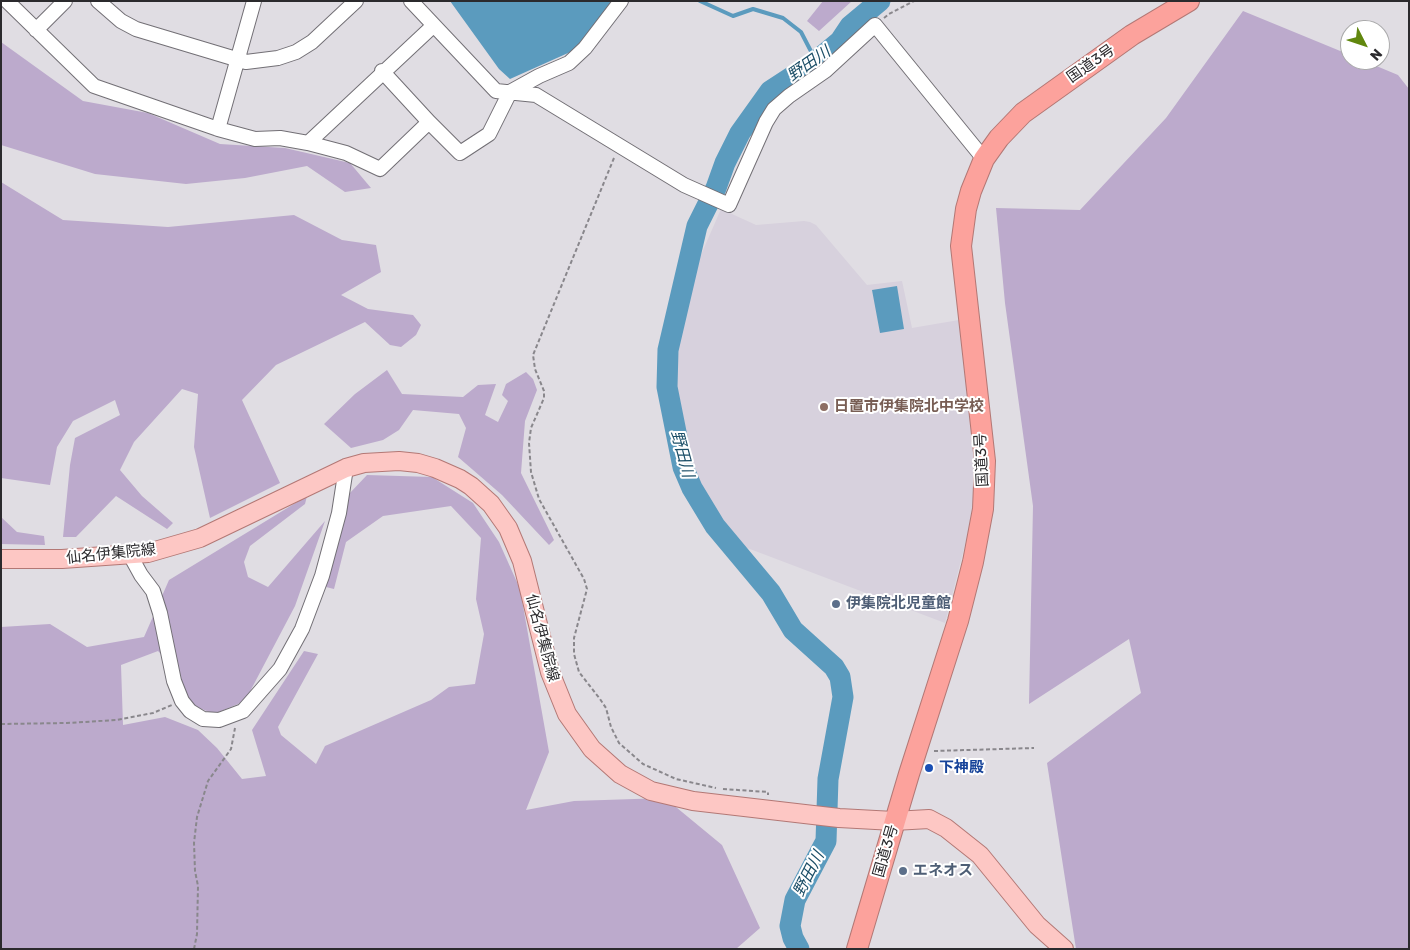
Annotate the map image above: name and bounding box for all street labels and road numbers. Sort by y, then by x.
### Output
street label: 国道3号 [1064,41,1118,87]
street label: 国道3号 [972,433,992,487]
street label: 仙名伊集院線 [65,540,157,568]
street label: 仙名伊集院線 [522,592,562,684]
street label: 国道3号 [870,823,902,879]

